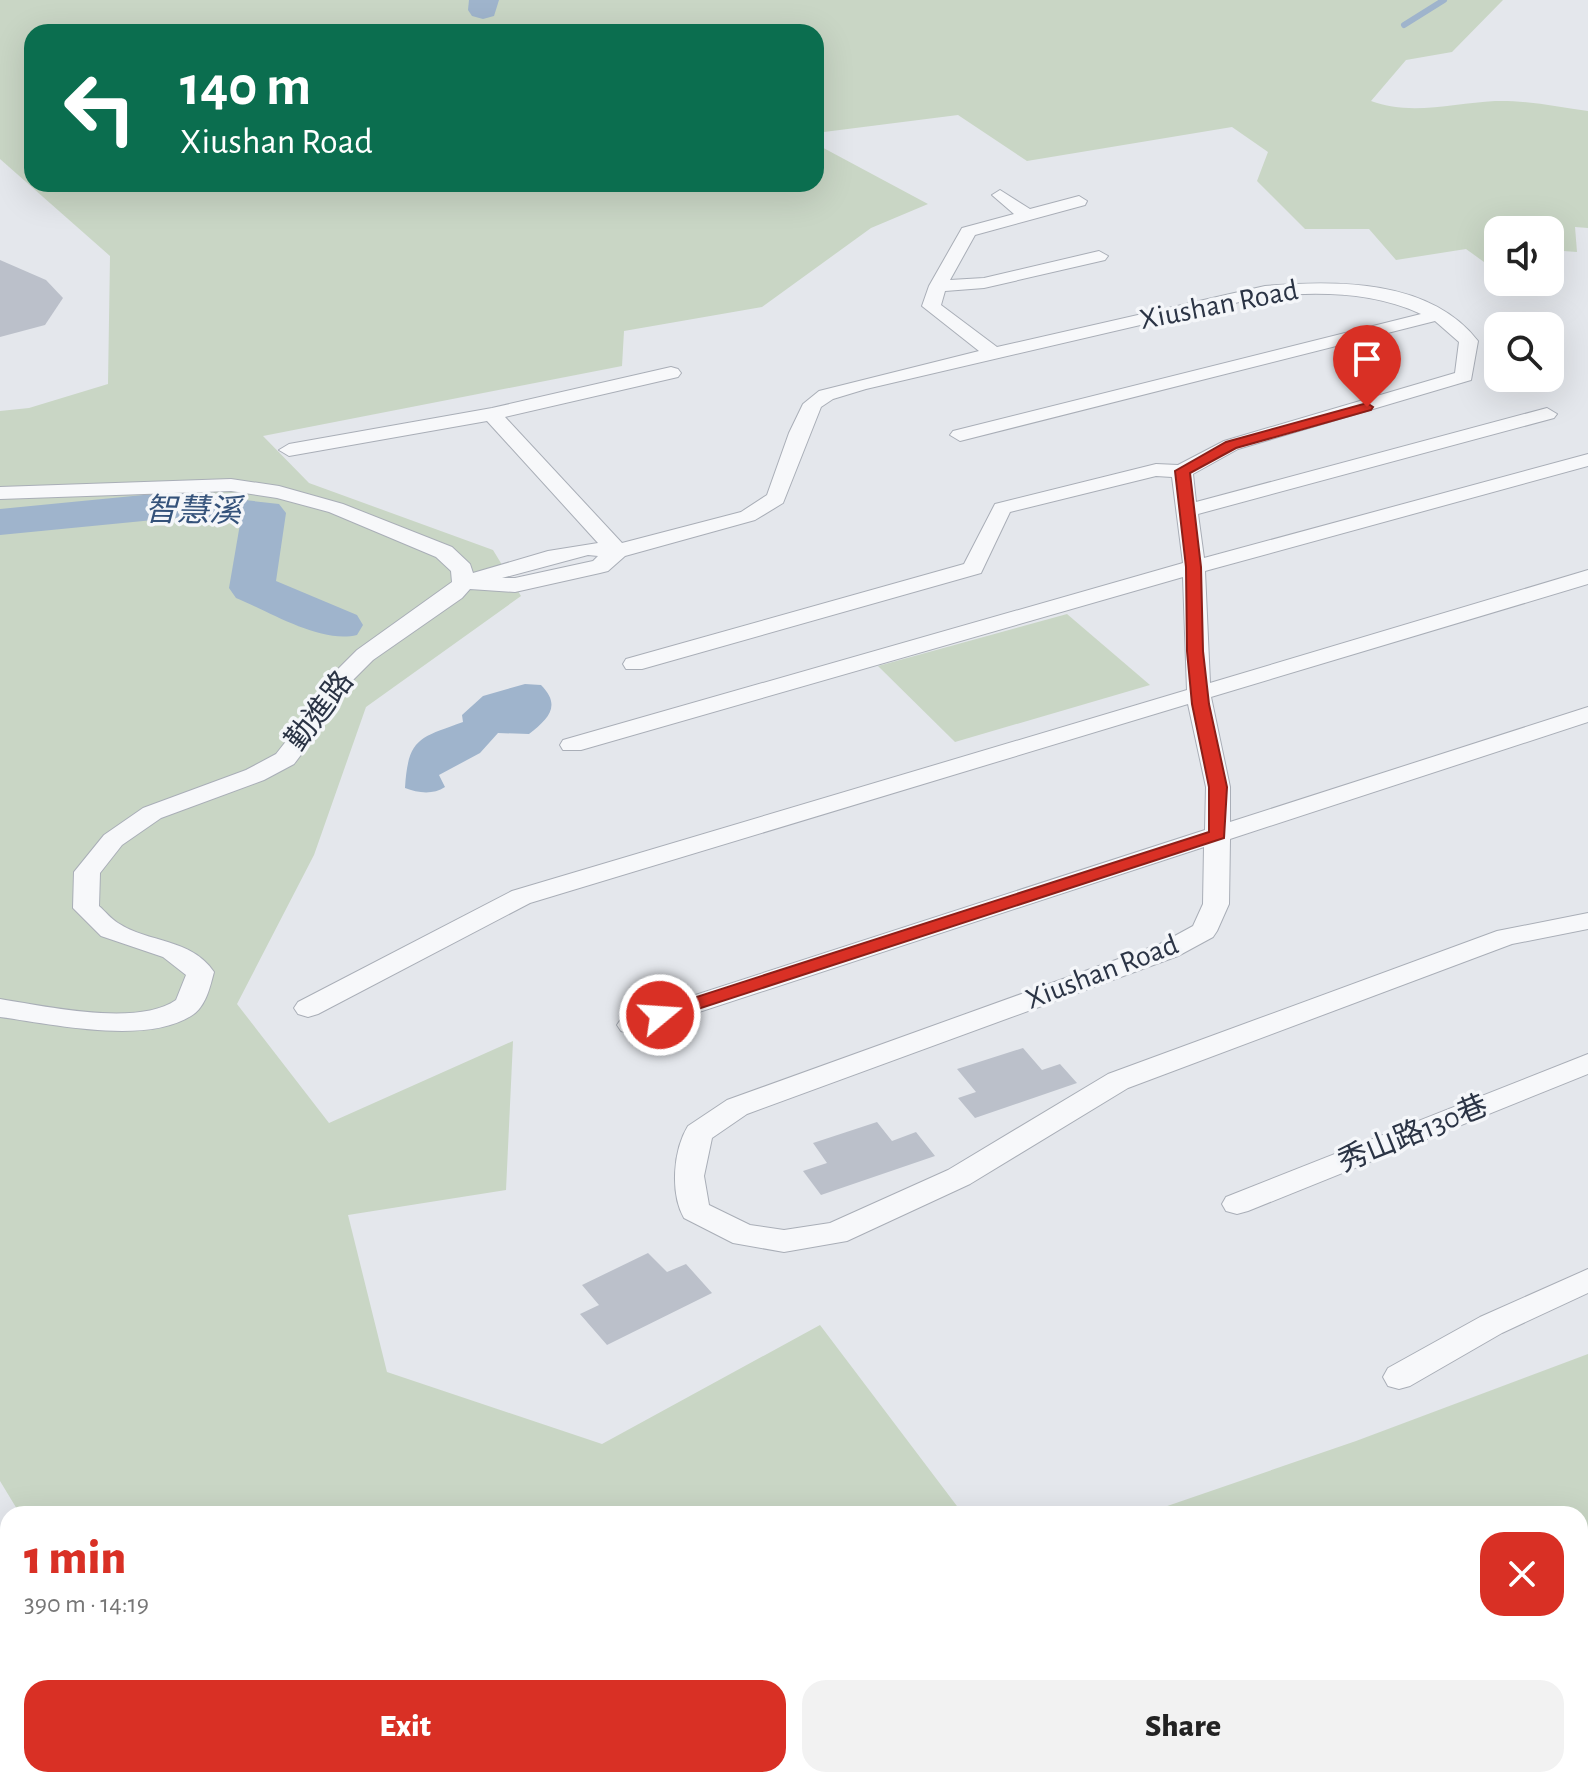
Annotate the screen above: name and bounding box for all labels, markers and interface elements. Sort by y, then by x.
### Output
icon: left [48,56,152,160]
text: 140 m [180,59,311,115]
text: Xiushan Road [180,124,373,160]
map controls [1484,216,1564,392]
button: sound [1484,216,1564,296]
street label: Xiushan Road [1137,275,1301,335]
button: search [1484,312,1564,392]
pin [1333,325,1401,407]
icon: arrive [1345,337,1389,381]
water label: 智慧溪 [145,493,245,528]
street label: 勤進路 [279,665,359,756]
street label: Xiushan Road [1022,929,1182,1015]
position arrow [618,973,702,1057]
street label: 秀山路130巷 [1333,1089,1492,1178]
button: close [1480,1532,1564,1616]
text: 1 min [24,1535,126,1583]
text: 390 m · 14:19 [24,1591,149,1617]
button: Exit [24,1680,786,1772]
button: Share [802,1680,1564,1772]

